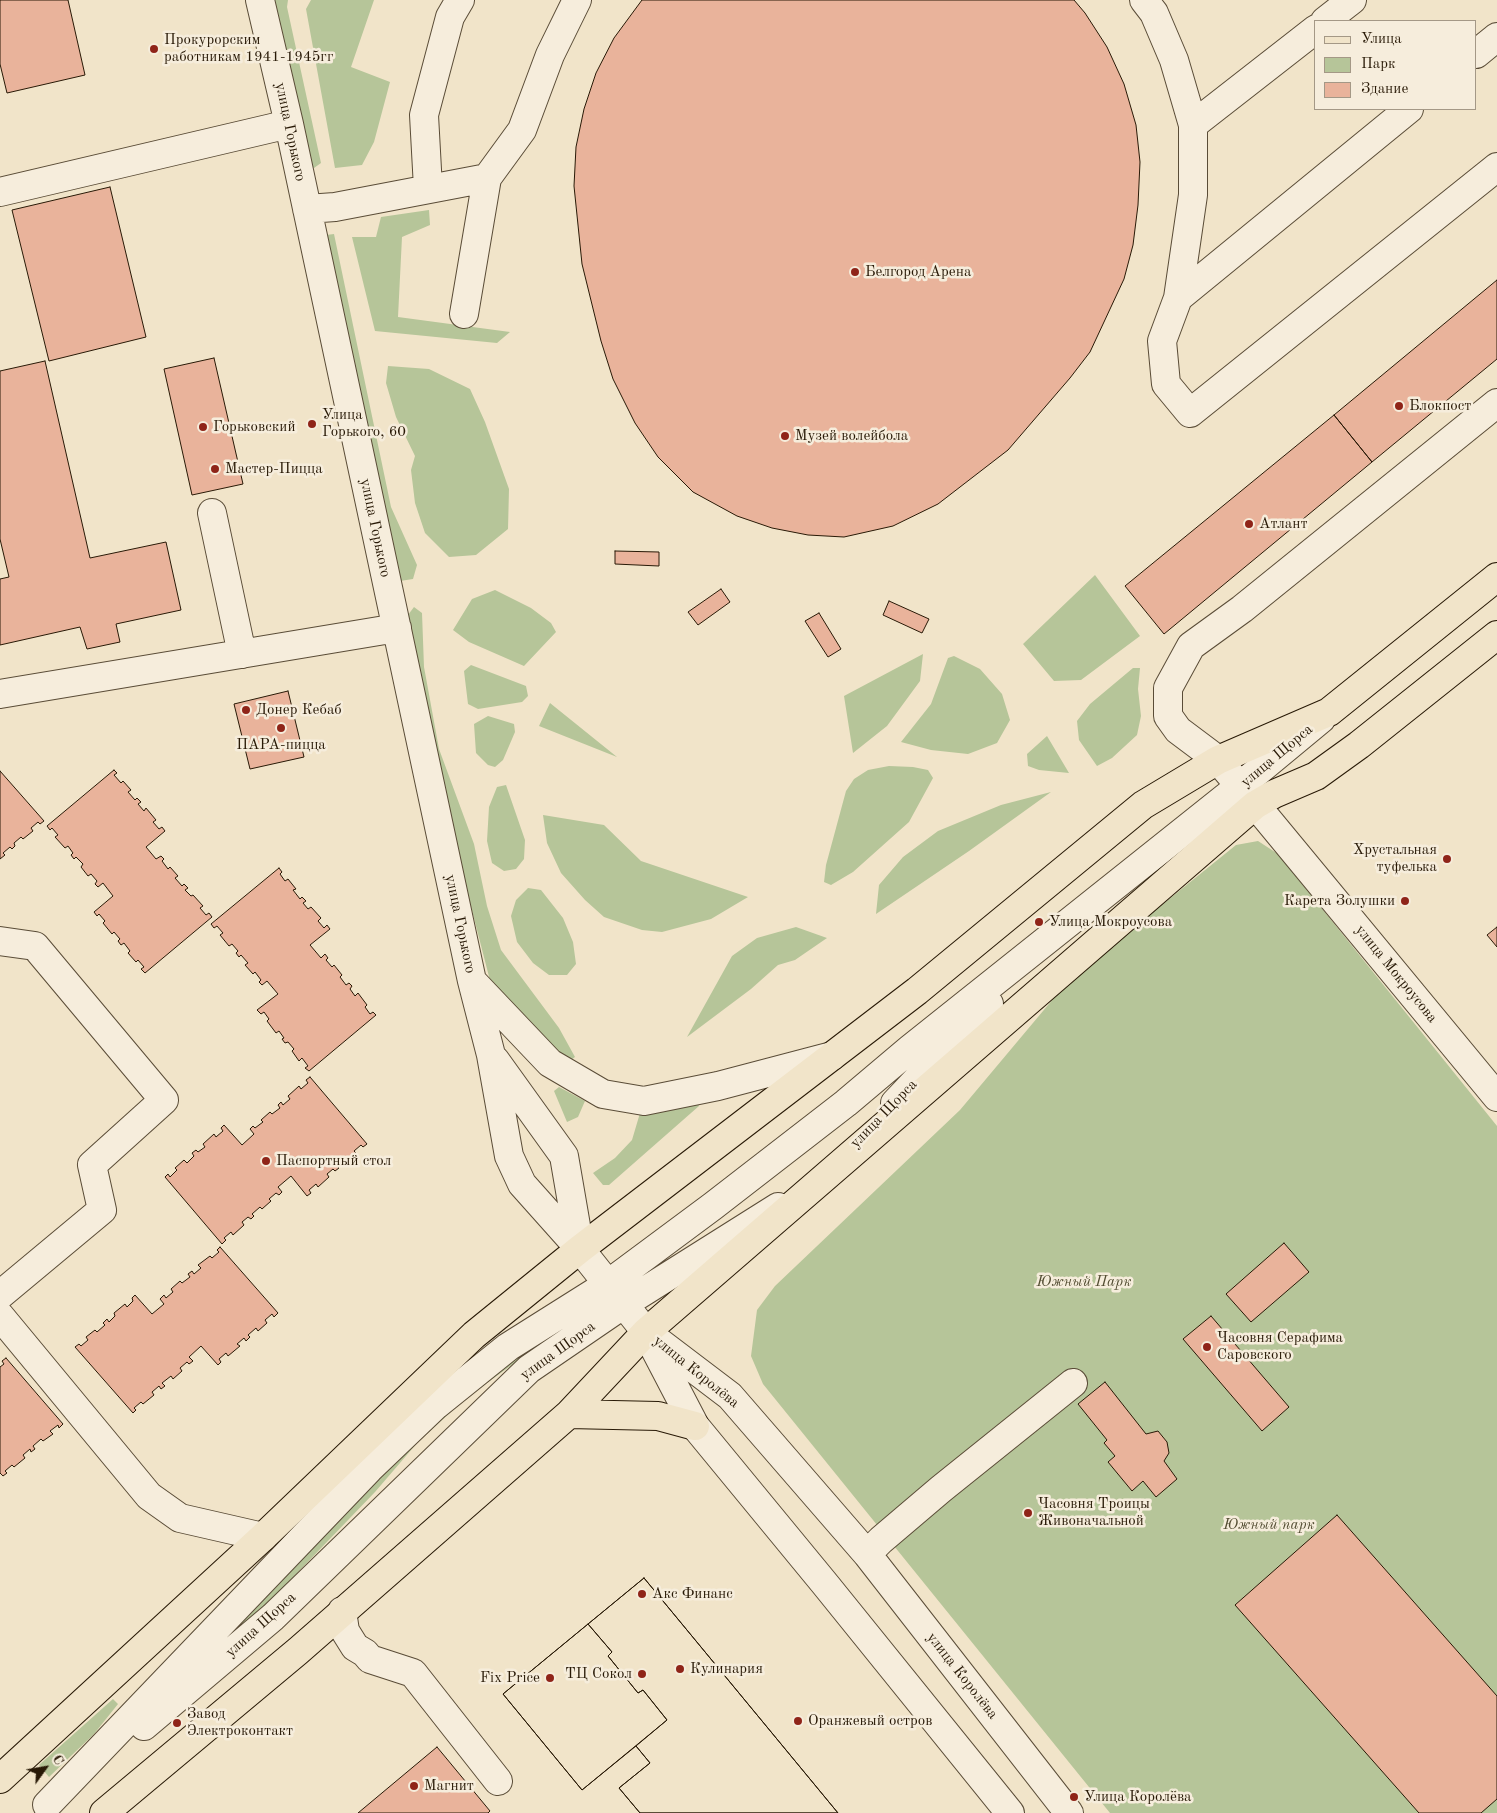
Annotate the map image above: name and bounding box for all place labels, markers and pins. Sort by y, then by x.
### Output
place label: Прокурорским работникам 1941-1945гг [164,31,333,66]
marker: Прокурорским работникам 1941-1945гг [148,43,160,55]
place label: Белгород Арена [865,263,971,281]
marker: Белгород Арена [849,266,861,278]
place label: Блокпост [1409,397,1471,415]
marker: Блокпост [1393,400,1405,412]
place label: Улица Горького, 60 [322,406,406,441]
place label: Горьковский [213,418,295,436]
marker: Улица Горького, 60 [306,418,318,430]
marker: Горьковский [197,421,209,433]
place label: Музей волейбола [795,427,908,445]
marker: Музей волейбола [779,430,791,442]
place label: Мастер-Пицца [225,460,323,478]
marker: Мастер-Пицца [209,463,221,475]
place label: Атлант [1259,515,1308,533]
marker: Атлант [1243,518,1255,530]
place label: Донер Кебаб [256,701,342,719]
marker: Донер Кебаб [240,704,252,716]
marker: ПАРА-пицца [275,722,287,734]
place label: ПАРА-пицца [236,736,326,754]
place label: Хрустальная туфелька [1353,841,1437,876]
marker: Хрустальная туфелька [1441,853,1453,865]
place label: Карета Золушки [1284,892,1395,910]
marker: Карета Золушки [1399,895,1411,907]
place label: Улица Мокроусова [1049,913,1172,931]
marker: Улица Мокроусова [1033,916,1045,928]
place label: Паспортный стол [276,1152,391,1170]
marker: Паспортный стол [260,1155,272,1167]
place label: Часовня Серафима Саровского [1217,1329,1343,1364]
marker: Часовня Серафима Саровского [1201,1341,1213,1353]
place label: Часовня Троицы Живоначальной [1038,1495,1150,1530]
marker: Часовня Троицы Живоначальной [1022,1507,1034,1519]
place label: Акс Финанс [652,1585,733,1603]
marker: Акс Финанс [636,1588,648,1600]
place label: Кулинария [690,1660,763,1678]
marker: Кулинария [674,1663,686,1675]
place label: ТЦ Сокол [565,1665,632,1683]
marker: ТЦ Сокол [636,1668,648,1680]
place label: Fix Price [480,1669,540,1687]
marker: Fix Price [544,1672,556,1684]
place label: Завод Электроконтакт [187,1705,293,1740]
place label: Оранжевый остров [808,1712,932,1730]
marker: Оранжевый остров [792,1715,804,1727]
marker: Завод Электроконтакт [171,1717,183,1729]
place label: Магнит [424,1777,474,1795]
marker: Магнит [408,1780,420,1792]
place label: Улица Королёва [1084,1788,1192,1806]
marker: Улица Королёва [1068,1791,1080,1803]

